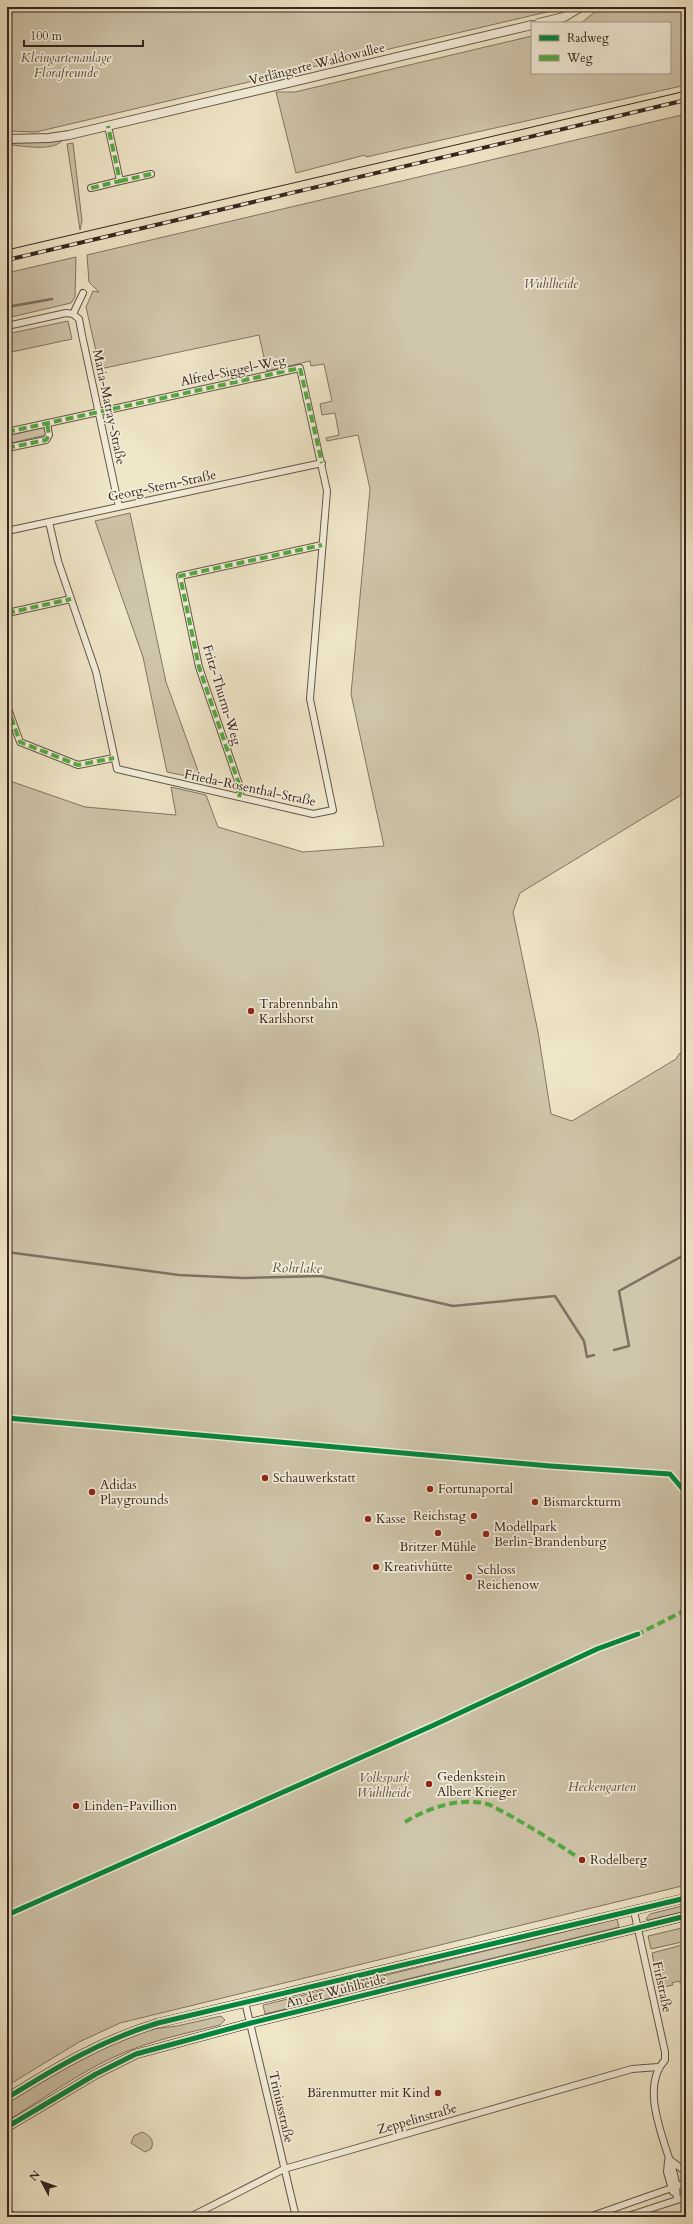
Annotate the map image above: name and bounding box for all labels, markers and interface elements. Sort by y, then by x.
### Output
scale bar [24,22,143,48]
legend [531,22,671,74]
text: 100 m [30,28,63,44]
text: Radweg [567,30,609,46]
street label: Verlängerte Waldowallee [247,38,387,90]
park label: Kleingartenanlage Florafreunde [21,49,112,82]
text: Weg [566,50,593,66]
park label: Wuhlheide [524,275,579,293]
street label: Maria-Matray-Straße [88,348,130,466]
street label: Alfred-Siggel-Weg [179,351,288,391]
street label: Georg-Stern-Straße [106,466,218,506]
street label: Fritz-Thurm-Weg [198,642,246,748]
street label: Frieda-Rosenthal-Straße [182,765,318,811]
place label: Trabrennbahn Karlshorst [259,995,339,1028]
marker: Trabrennbahn Karlshorst [246,1006,256,1016]
water label: Rohrlake [272,1258,323,1278]
place label: Schauwerkstatt [273,1469,356,1487]
marker: Schauwerkstatt [260,1473,270,1483]
place label: Adidas Playgrounds [100,1476,168,1509]
place label: Fortunaportal [438,1480,514,1498]
marker: Fortunaportal [425,1484,435,1494]
marker: Adidas Playgrounds [87,1487,97,1497]
place label: Bismarckturm [543,1493,621,1511]
marker: Bismarckturm [530,1497,540,1507]
place label: Reichstag [413,1507,467,1525]
place label: Kasse [376,1510,406,1528]
marker: Reichstag [469,1511,479,1521]
marker: Kasse [363,1514,373,1524]
place label: Modellpark Berlin-Brandenburg [494,1518,607,1551]
marker: Britzer Mühle [433,1528,443,1538]
marker: Modellpark Berlin-Brandenburg [481,1529,491,1539]
place label: Britzer Mühle [400,1538,477,1556]
place label: Kreativhütte [384,1558,453,1576]
place label: Schloss Reichenow [477,1561,540,1594]
marker: Kreativhütte [371,1562,381,1572]
marker: Schloss Reichenow [464,1572,474,1582]
place label: Gedenkstein Albert Krieger [437,1768,517,1801]
park label: Volkspark Wuhlheide [357,1769,412,1802]
park label: Heckengarten [568,1778,637,1796]
marker: Gedenkstein Albert Krieger [424,1779,434,1789]
place label: Linden-Pavillion [84,1797,178,1815]
marker: Linden-Pavillion [71,1801,81,1811]
place label: Rodelberg [590,1851,648,1869]
marker: Rodelberg [577,1855,587,1865]
street label: Firlstraße [648,1960,676,2014]
street label: An der Wuhlheide [284,1970,388,2012]
street label: Triniusstraße [264,2069,298,2145]
place label: Bärenmutter mit Kind [307,2084,430,2102]
marker: Bärenmutter mit Kind [433,2088,443,2098]
street label: Zeppelinstraße [375,2099,459,2139]
north arrow [22,2162,62,2202]
text: N [26,2167,44,2184]

